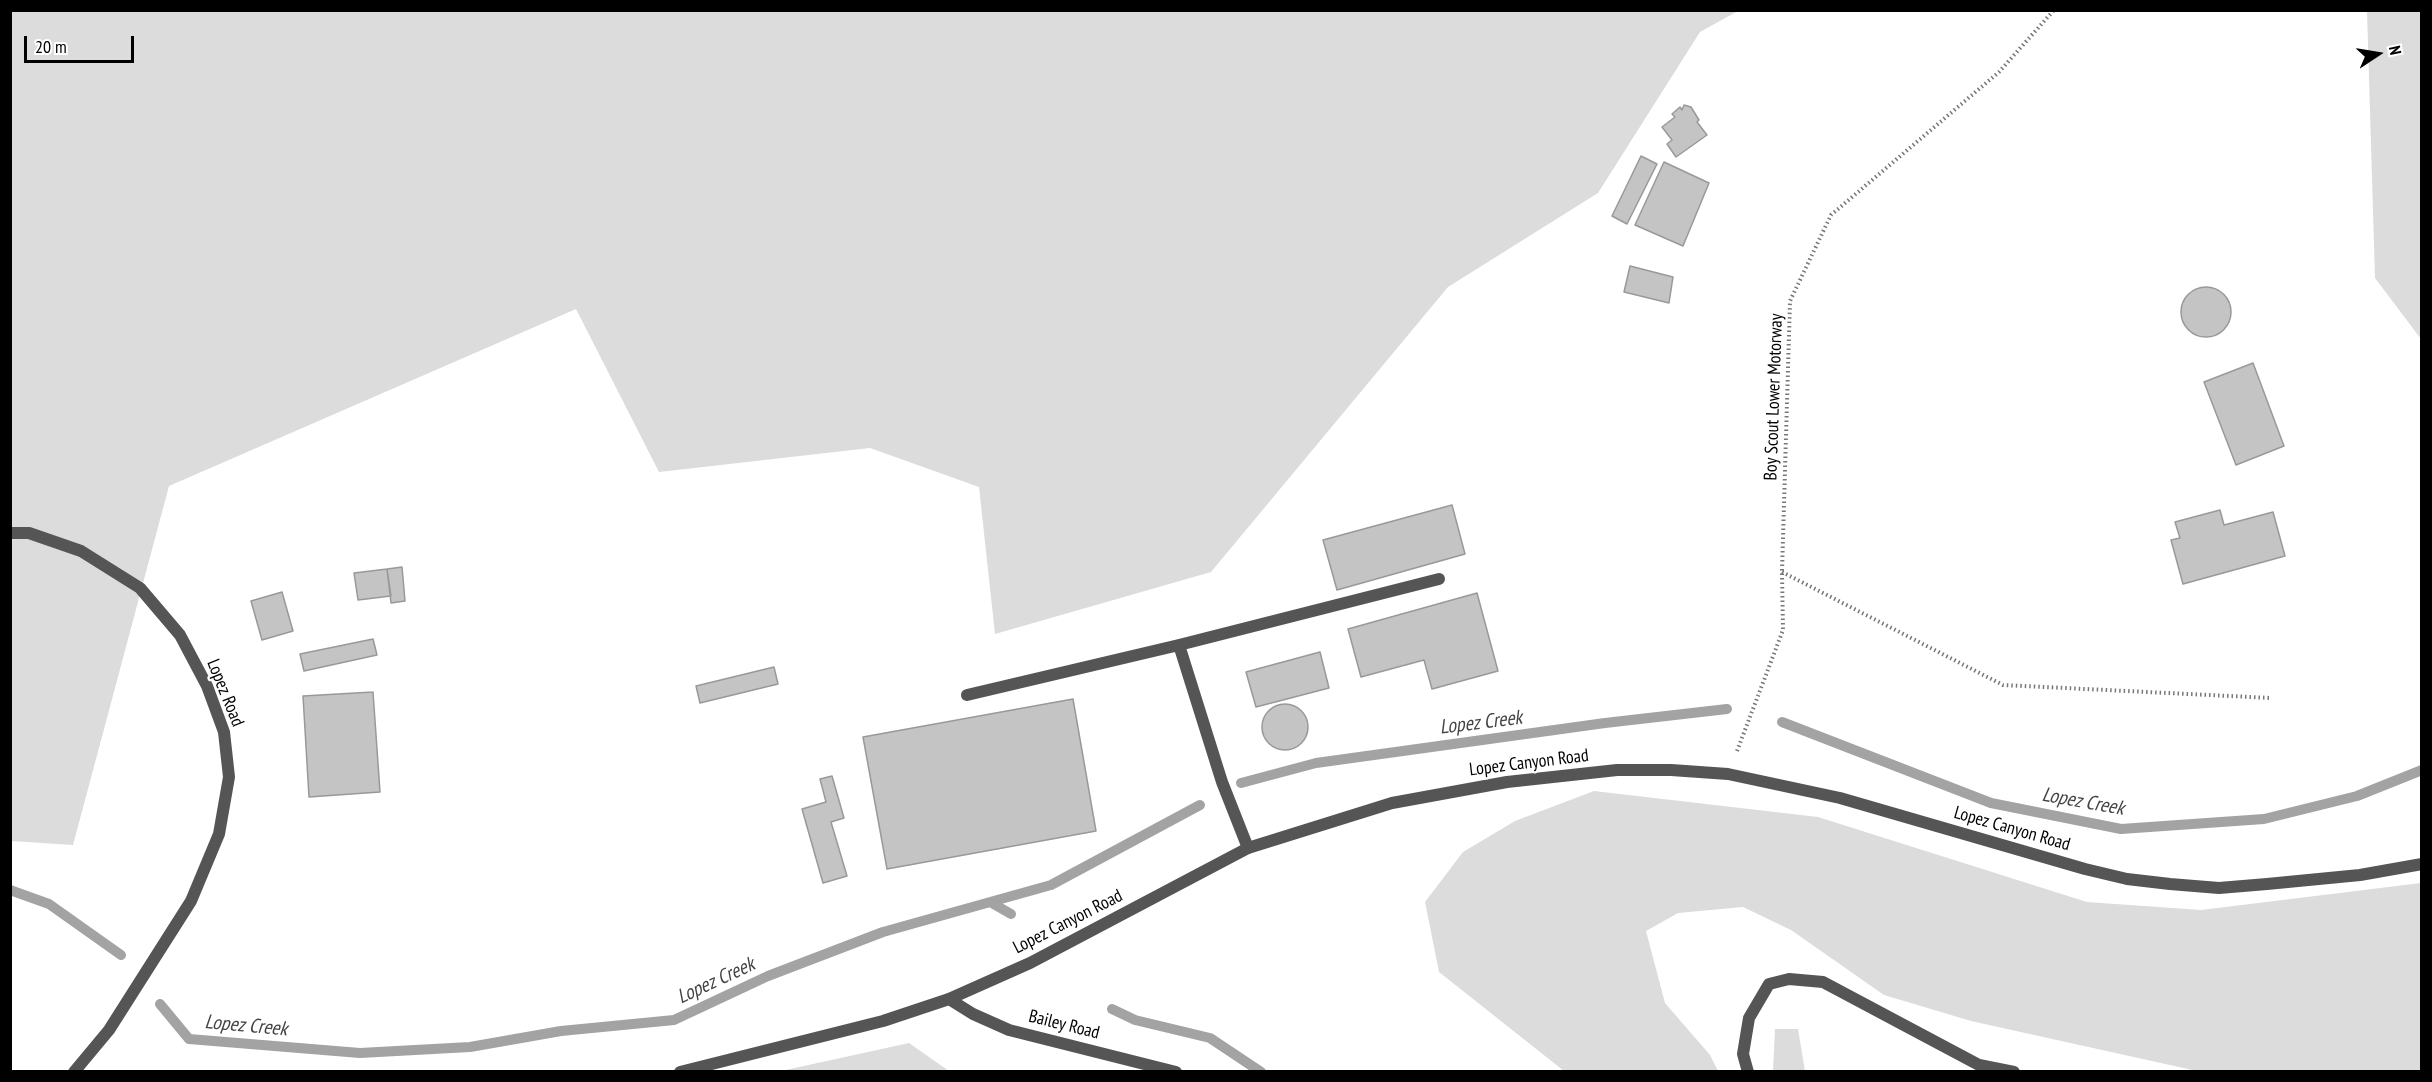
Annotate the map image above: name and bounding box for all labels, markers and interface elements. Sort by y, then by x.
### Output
scale bar [27,24,136,62]
north arrow [2348,24,2408,84]
text: 20 m [35,35,67,58]
text: N [2385,44,2406,57]
street label: Boy Scout Lower Motorway [1760,313,1788,481]
street label: Lopez Road [202,656,248,730]
water label: Lopez Creek [1438,706,1524,740]
street label: Lopez Canyon Road [1468,745,1590,781]
water label: Lopez Creek [2040,783,2126,821]
street label: Lopez Canyon Road [1951,802,2073,856]
street label: Lopez Canyon Road [1010,885,1126,959]
water label: Lopez Creek [673,953,759,1009]
street label: Bailey Road [1026,1006,1102,1044]
water label: Lopez Creek [204,1010,288,1042]

